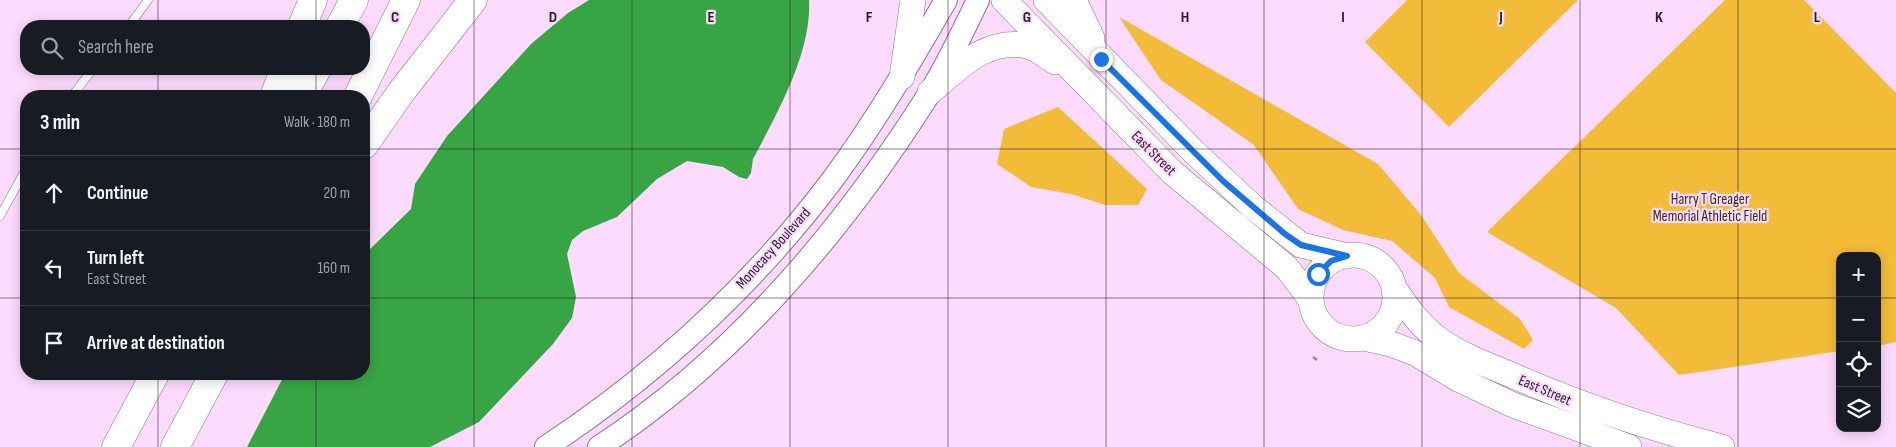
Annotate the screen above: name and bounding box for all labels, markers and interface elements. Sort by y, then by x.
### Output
text: C [391,8,399,27]
text: D [549,8,557,27]
text: E [708,8,715,27]
text: F [866,8,873,27]
text: G [1023,8,1031,27]
text: H [1181,8,1189,27]
text: I [1341,8,1345,27]
text: J [1498,8,1503,27]
text: K [1655,8,1663,27]
text: L [1814,8,1821,27]
search box [20,20,370,75]
icon: search [38,34,66,62]
text: Search here [78,36,154,59]
route end [1090,48,1113,71]
text: 3 min [40,110,80,135]
text: Walk · 180 m [284,113,350,132]
street label: East Street [1127,127,1180,180]
icon: ahead [40,179,68,207]
text: Continue [87,182,148,205]
text: 20 m [323,184,350,203]
park label: Harry T Greager Memorial Athletic Field [1653,190,1767,226]
street label: Monocacy Boulevard [732,204,815,293]
text: Turn left [87,247,144,270]
map controls [1836,252,1881,432]
button: + [1836,252,1881,297]
icon: left [40,254,68,282]
text: 160 m [317,259,350,278]
route start [1307,263,1330,286]
text: East Street [87,270,146,289]
button: − [1836,297,1881,342]
icon: arrive [40,329,68,357]
text: Arrive at destination [87,332,225,355]
button: locate [1836,342,1881,387]
street label: East Street [1515,371,1575,410]
button: layers [1836,387,1881,432]

